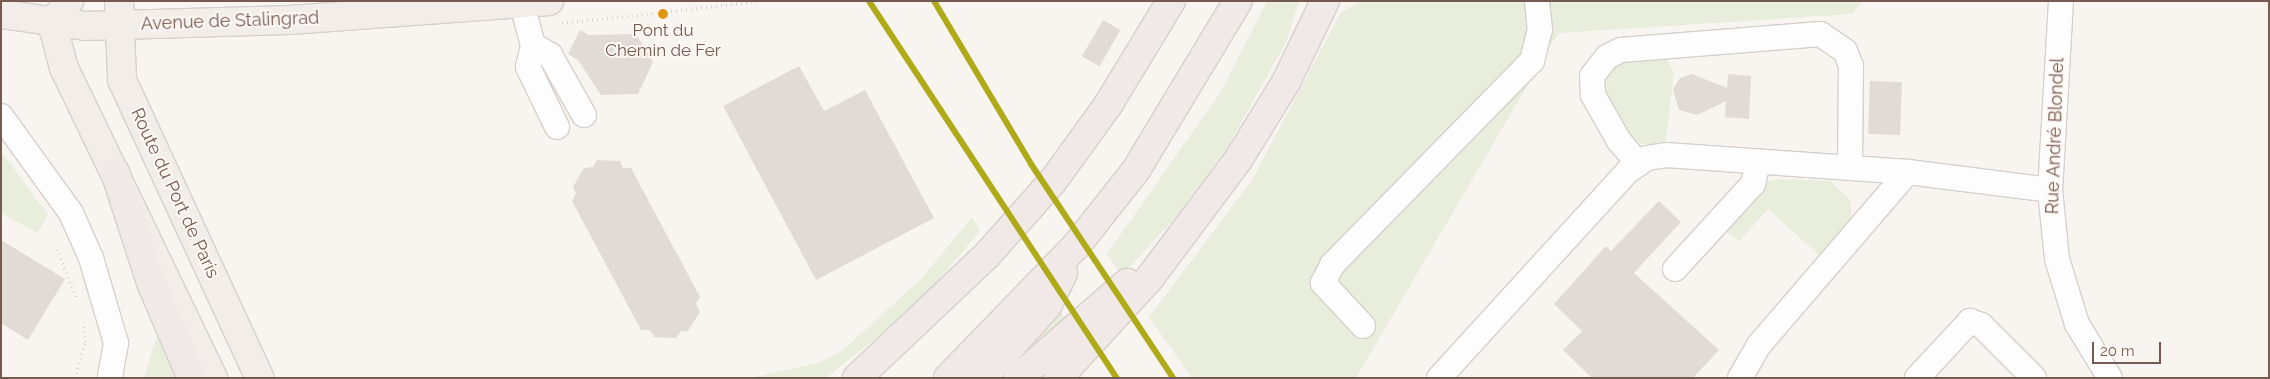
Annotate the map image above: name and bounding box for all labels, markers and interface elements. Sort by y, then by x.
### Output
street label: Avenue de Stalingrad [140,7,320,35]
marker: Pont du Chemin de Fer [658,9,668,19]
place label: Pont du Chemin de Fer [605,21,721,61]
street label: Rue André Blondel [2041,57,2069,215]
street label: Route du Port de Paris [126,104,224,282]
scale bar [2095,332,2164,364]
text: 20 m [2100,342,2135,360]

